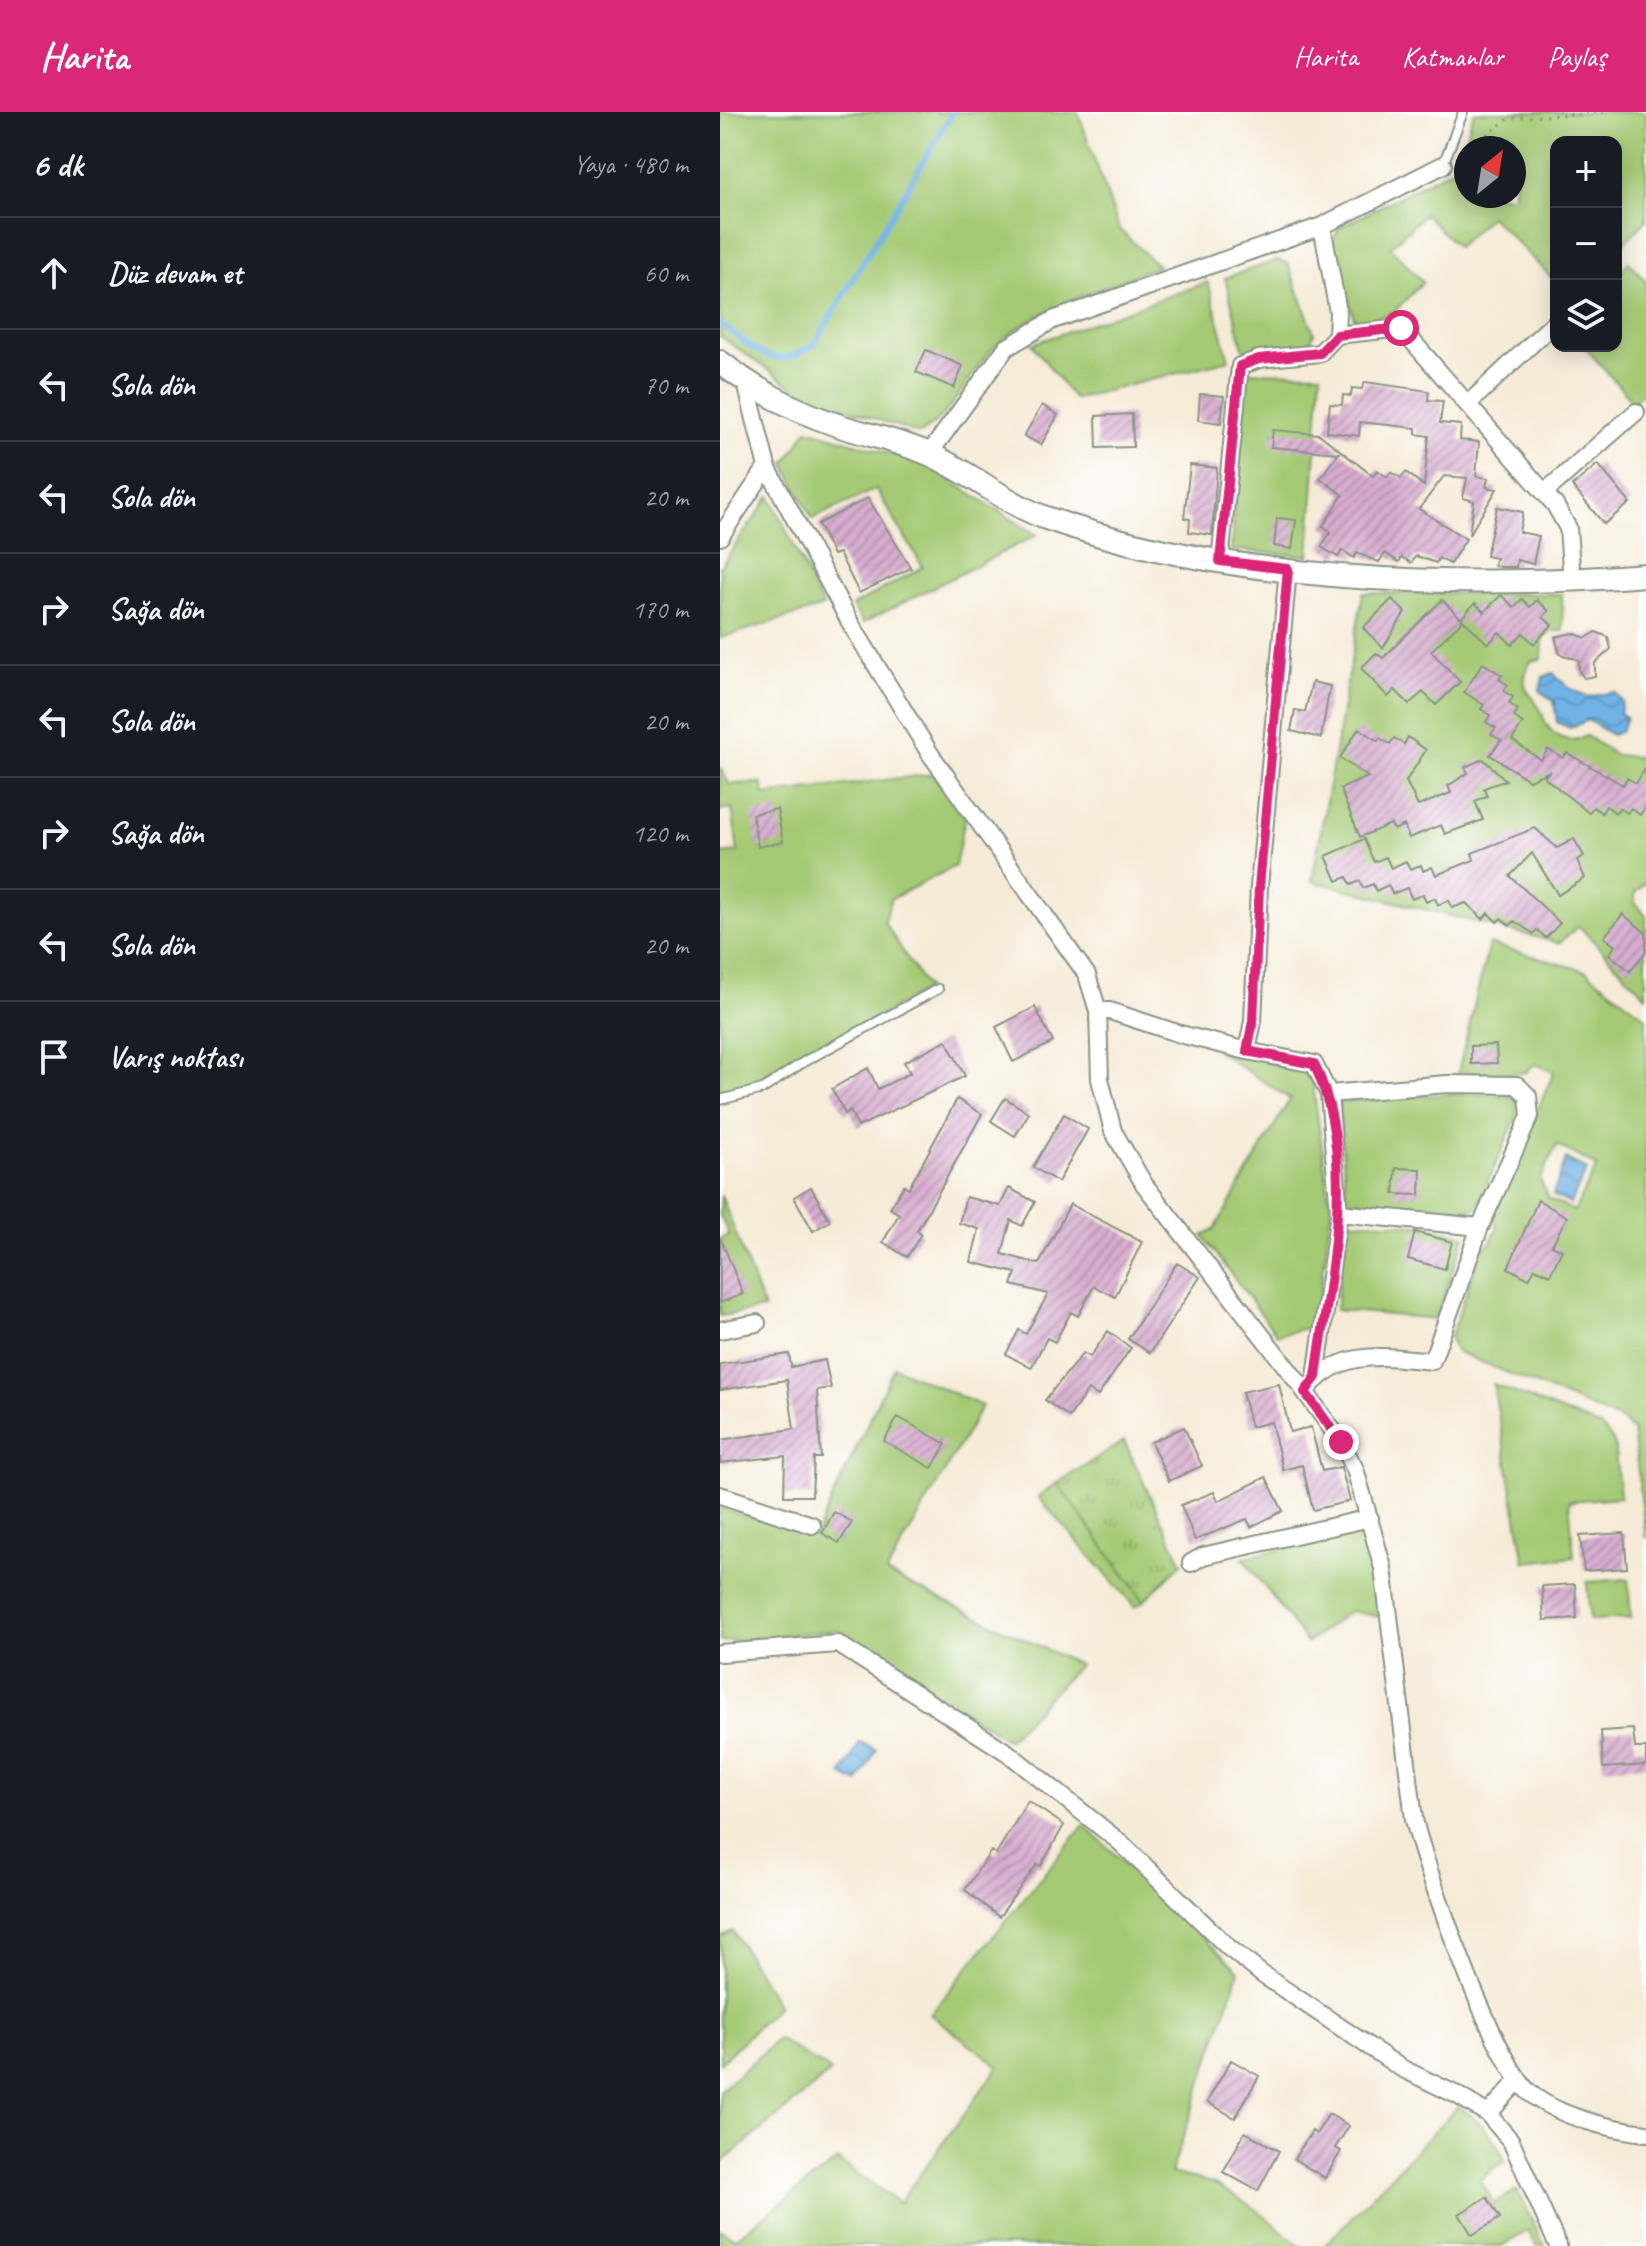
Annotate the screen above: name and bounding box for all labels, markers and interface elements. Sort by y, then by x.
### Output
text: Harita [40,33,128,80]
text: Harita [1294,39,1358,74]
text: Katmanlar [1402,39,1503,74]
text: Paylaş [1547,39,1606,74]
north arrow [1454,136,1526,208]
map controls [1550,136,1622,352]
button: + [1550,136,1622,208]
text: 6 dk [32,143,83,186]
text: Yaya · 480 m [573,148,688,181]
button: − [1550,208,1622,280]
icon: ahead [32,251,76,295]
text: Düz devam et [108,254,242,292]
text: 60 m [644,257,688,290]
button: layers [1550,280,1622,352]
route start [1383,310,1419,346]
icon: left [32,363,76,407]
text: Sola dön [108,366,195,404]
text: 70 m [644,369,688,402]
icon: left [32,475,76,519]
text: Sola dön [108,478,195,516]
text: 20 m [644,481,688,514]
icon: right [32,587,76,631]
text: Sağa dön [108,590,204,628]
text: 170 m [632,593,688,626]
icon: left [32,699,76,743]
text: Sola dön [108,702,195,740]
text: 20 m [644,705,688,738]
icon: right [32,811,76,855]
text: Sağa dön [108,814,204,852]
text: 120 m [632,817,688,850]
icon: left [32,923,76,967]
text: Sola dön [108,926,195,964]
text: 20 m [644,929,688,962]
icon: arrive [32,1035,76,1079]
text: Varış noktası [108,1038,243,1076]
route end [1323,1424,1359,1460]

